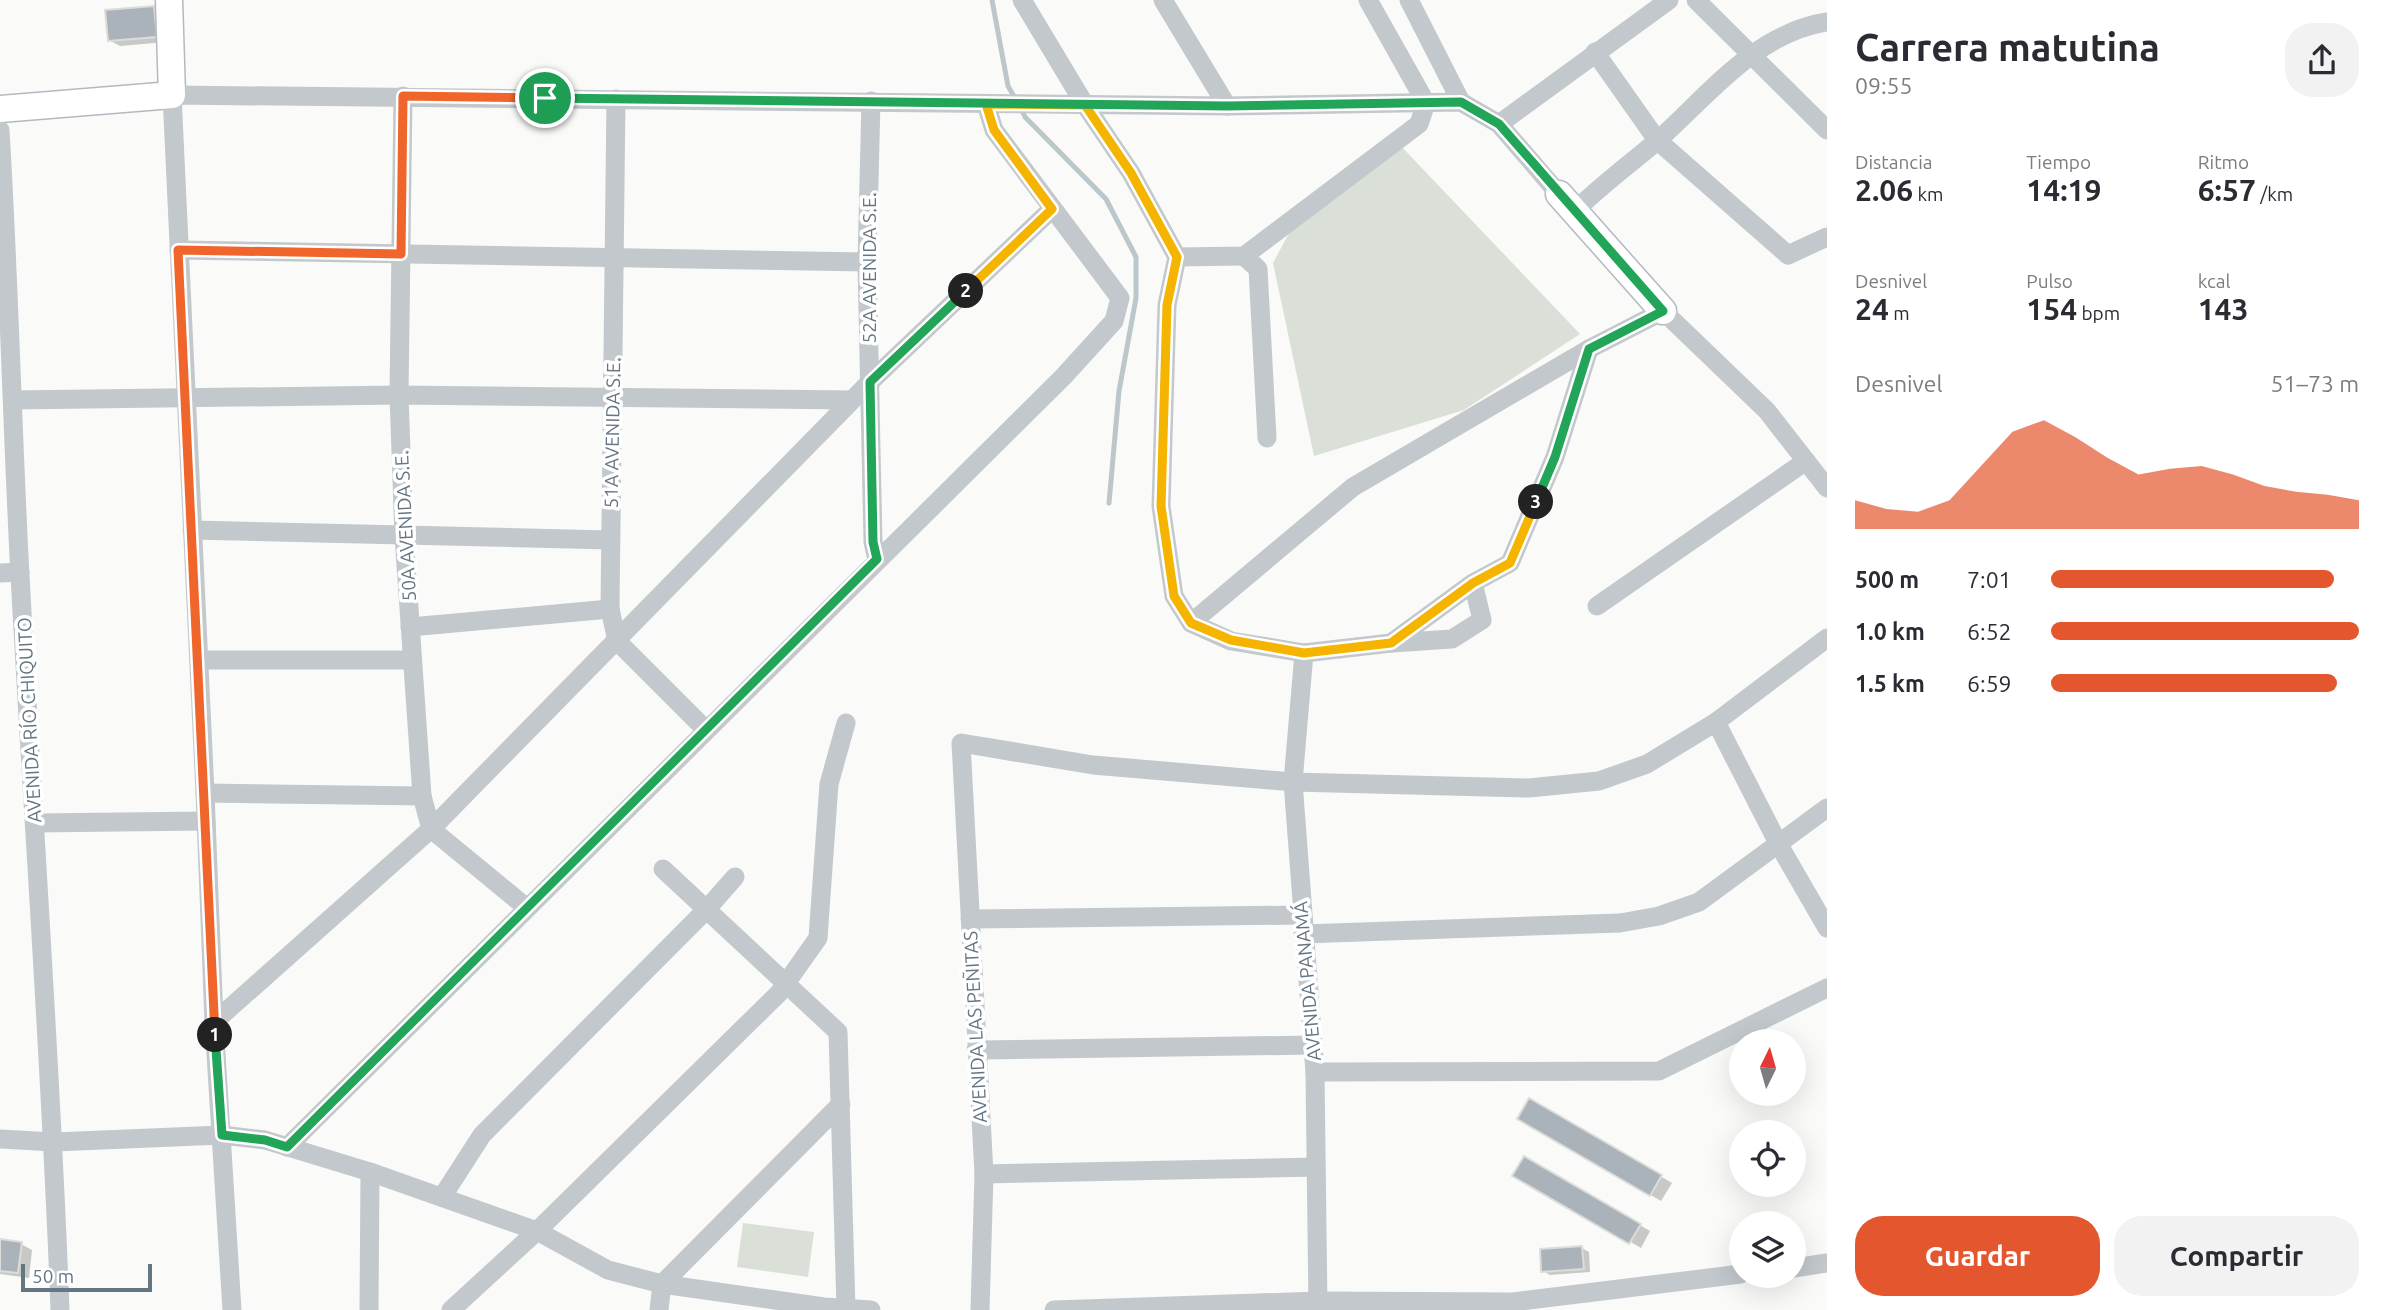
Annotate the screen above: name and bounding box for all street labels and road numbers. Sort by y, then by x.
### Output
street label: 52A AVENIDA S.E. [858,192,880,344]
street label: 51A AVENIDA S.E. [600,357,624,509]
street label: 50A AVENIDA S.E. [390,450,420,602]
street label: AVENIDA RÍO CHIQUITO [13,617,45,823]
street label: AVENIDA PANAMÁ [1289,900,1325,1062]
street label: AVENIDA LAS PEÑITAS [959,930,991,1124]

